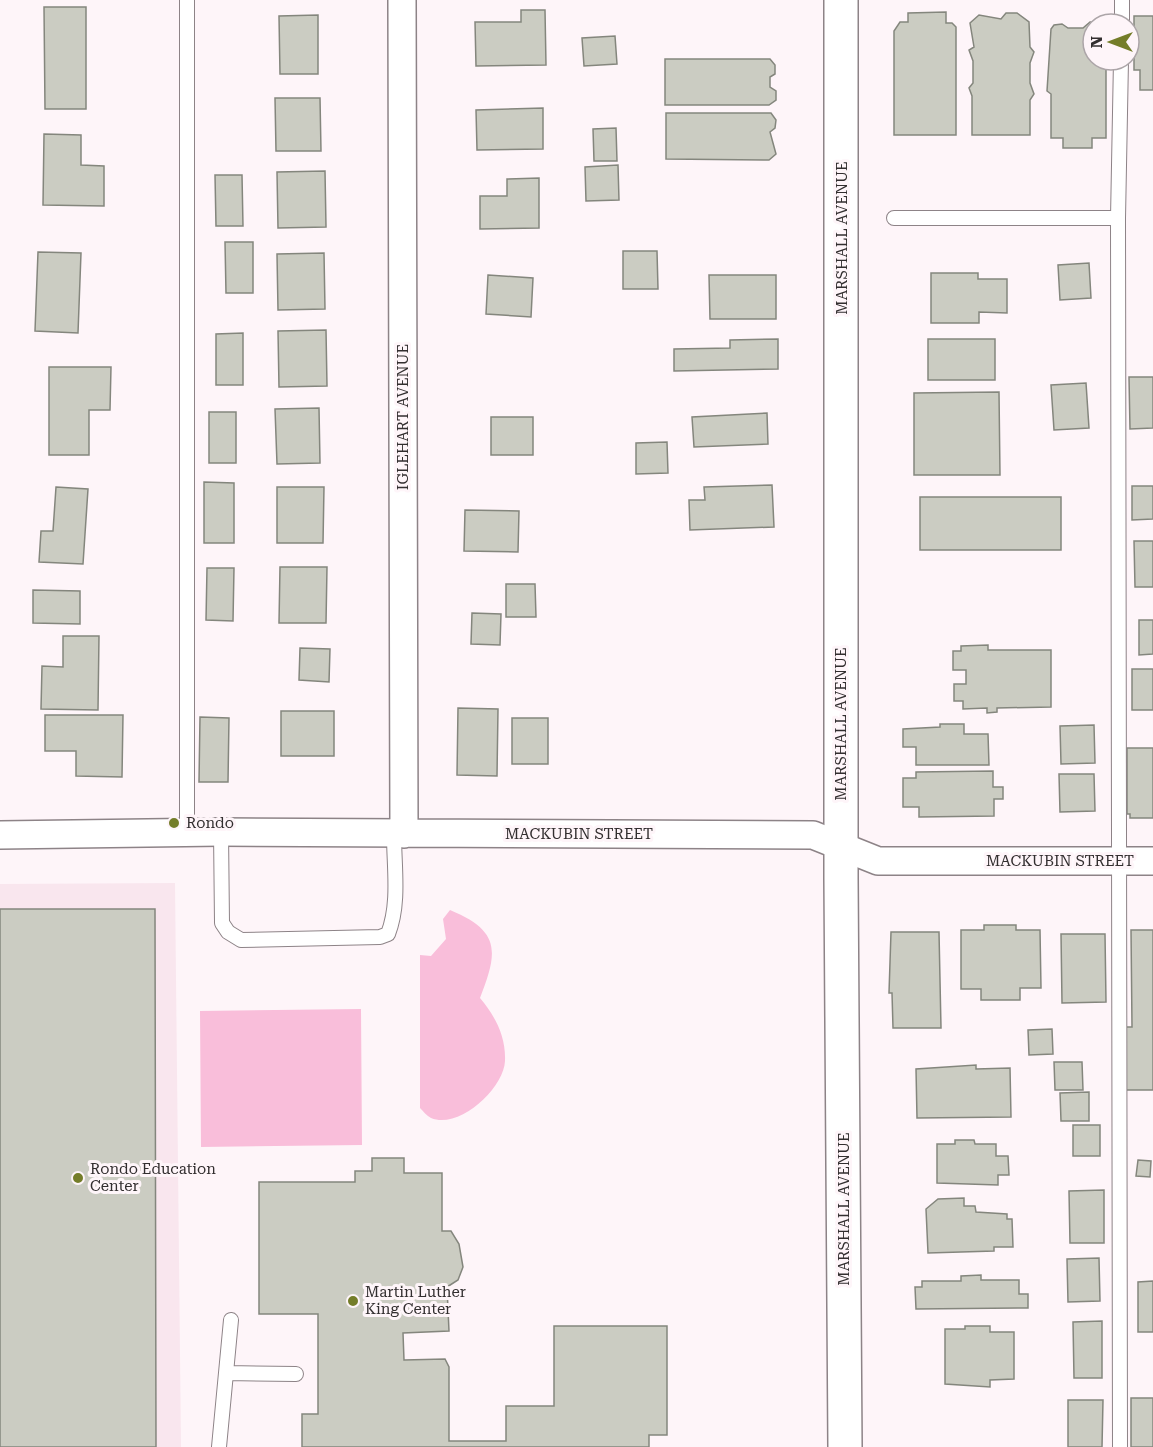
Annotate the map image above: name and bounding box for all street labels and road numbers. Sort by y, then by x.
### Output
street label: MARSHALL AVENUE [833,161,851,315]
street label: IGLEHART AVENUE [394,344,412,490]
street label: MARSHALL AVENUE [832,647,850,801]
street label: MACKUBIN STREET [505,825,653,843]
street label: MACKUBIN STREET [986,852,1134,870]
street label: MARSHALL AVENUE [835,1132,853,1286]

